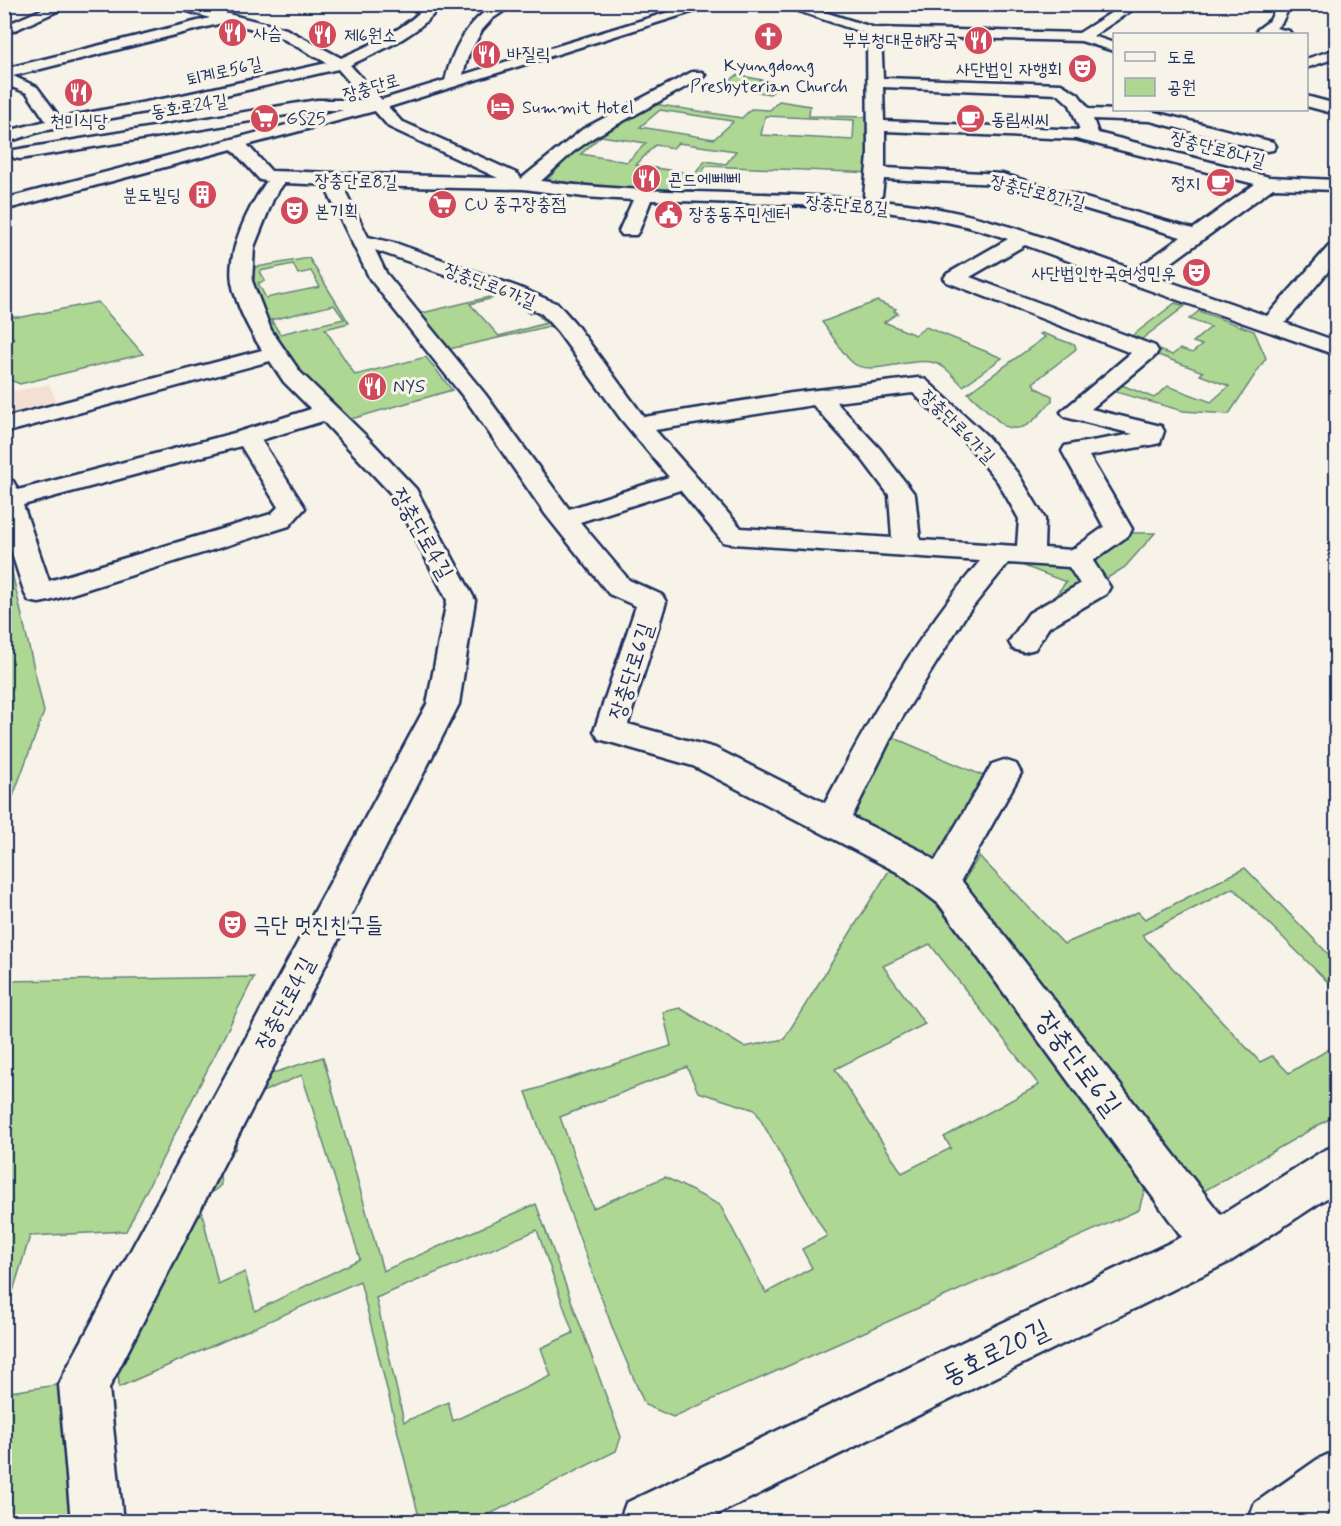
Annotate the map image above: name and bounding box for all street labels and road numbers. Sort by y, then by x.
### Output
street label: 퇴계로56길 [184,52,265,92]
street label: 장충단로 [340,68,402,107]
street label: 동호로24길 [149,89,230,125]
street label: 장충단로8나길 [1168,126,1268,174]
street label: 장충단로8길 [314,169,398,195]
street label: 장충단로8가길 [988,170,1088,216]
street label: 장충단로8길 [805,190,890,222]
street label: 장충단로6가길 [440,258,539,315]
street label: 장충단로6가길 [915,384,1000,470]
street label: 장충단로4길 [384,483,459,585]
street label: 장충단로6길 [603,620,661,723]
street label: 장충단로4길 [250,952,322,1055]
street label: 장충단로6길 [1027,1004,1129,1124]
street label: 동호로20길 [936,1312,1055,1394]

